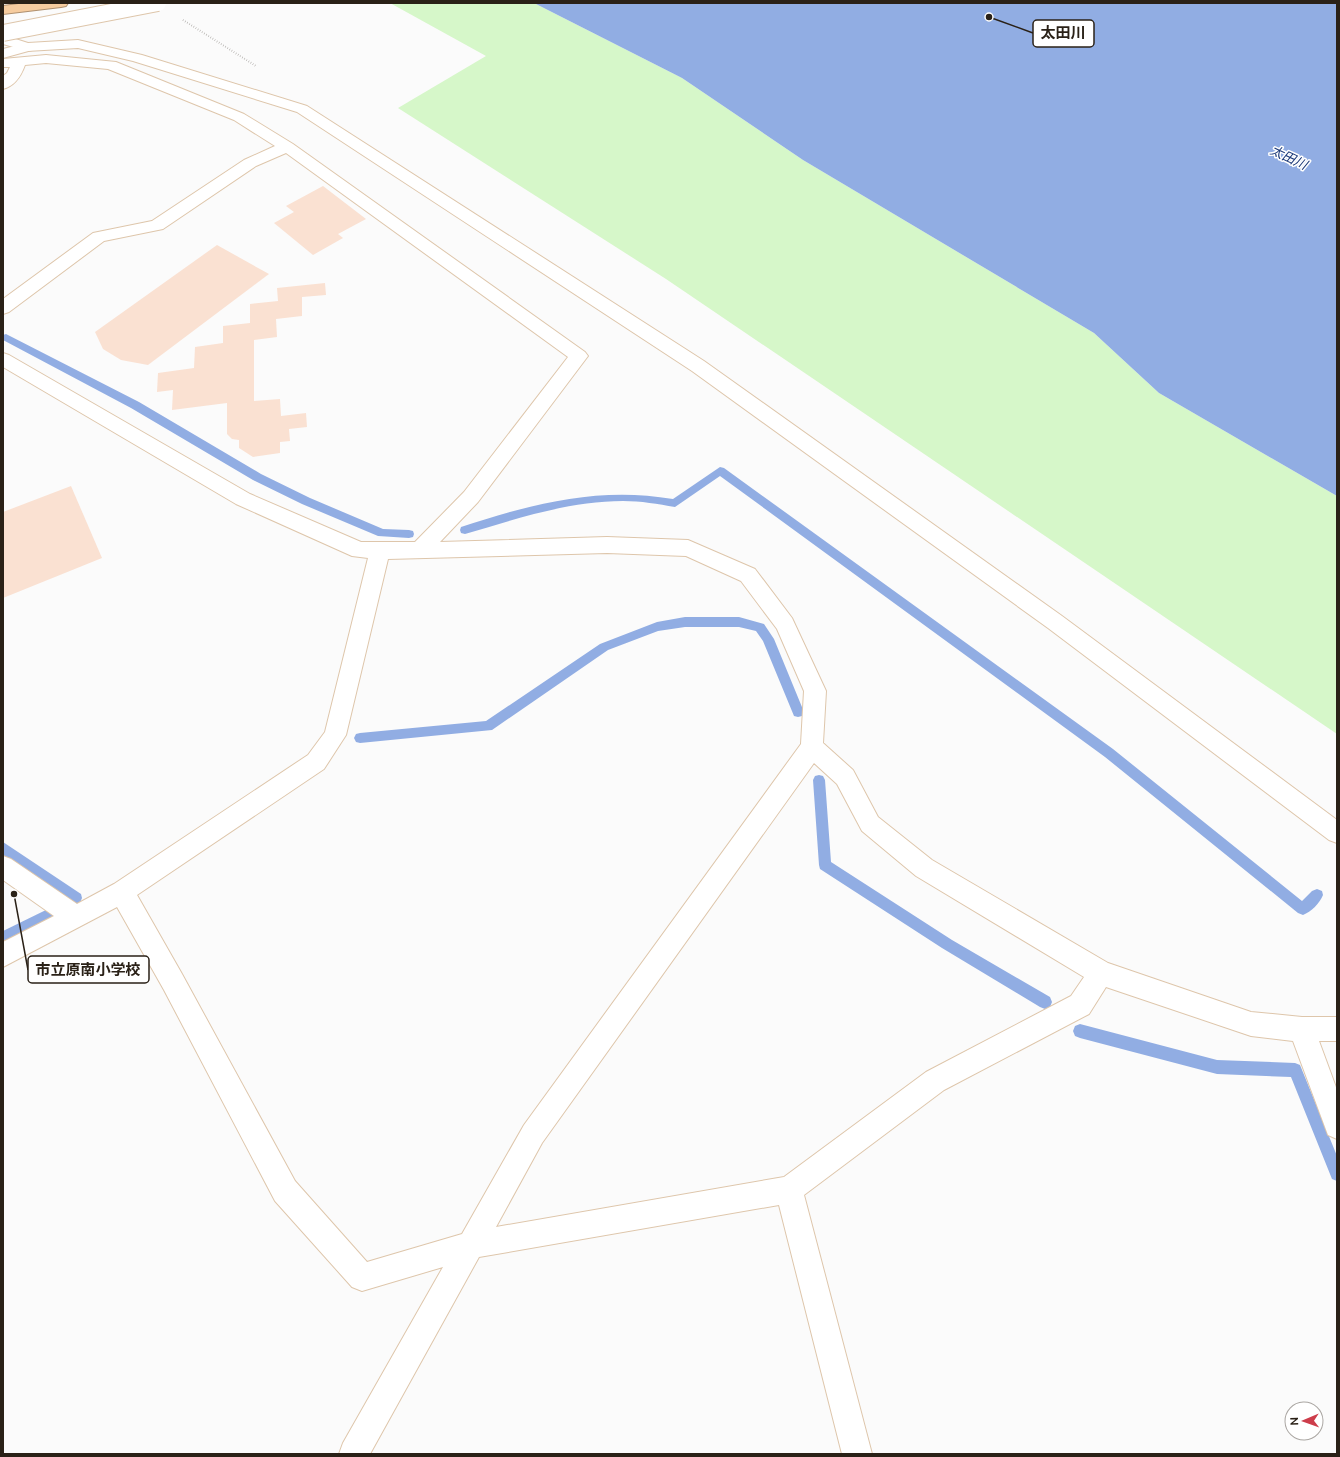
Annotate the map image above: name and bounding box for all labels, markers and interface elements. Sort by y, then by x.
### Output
callout: 太田川 [1033,20,1094,47]
text: 太田川 [1040,23,1086,42]
water label: 太田川 [1268,142,1312,173]
callout: 市立原南小学校 [28,956,149,983]
text: 市立原南小学校 [35,960,141,979]
north arrow [1284,1401,1324,1441]
text: N [1287,1417,1301,1426]

